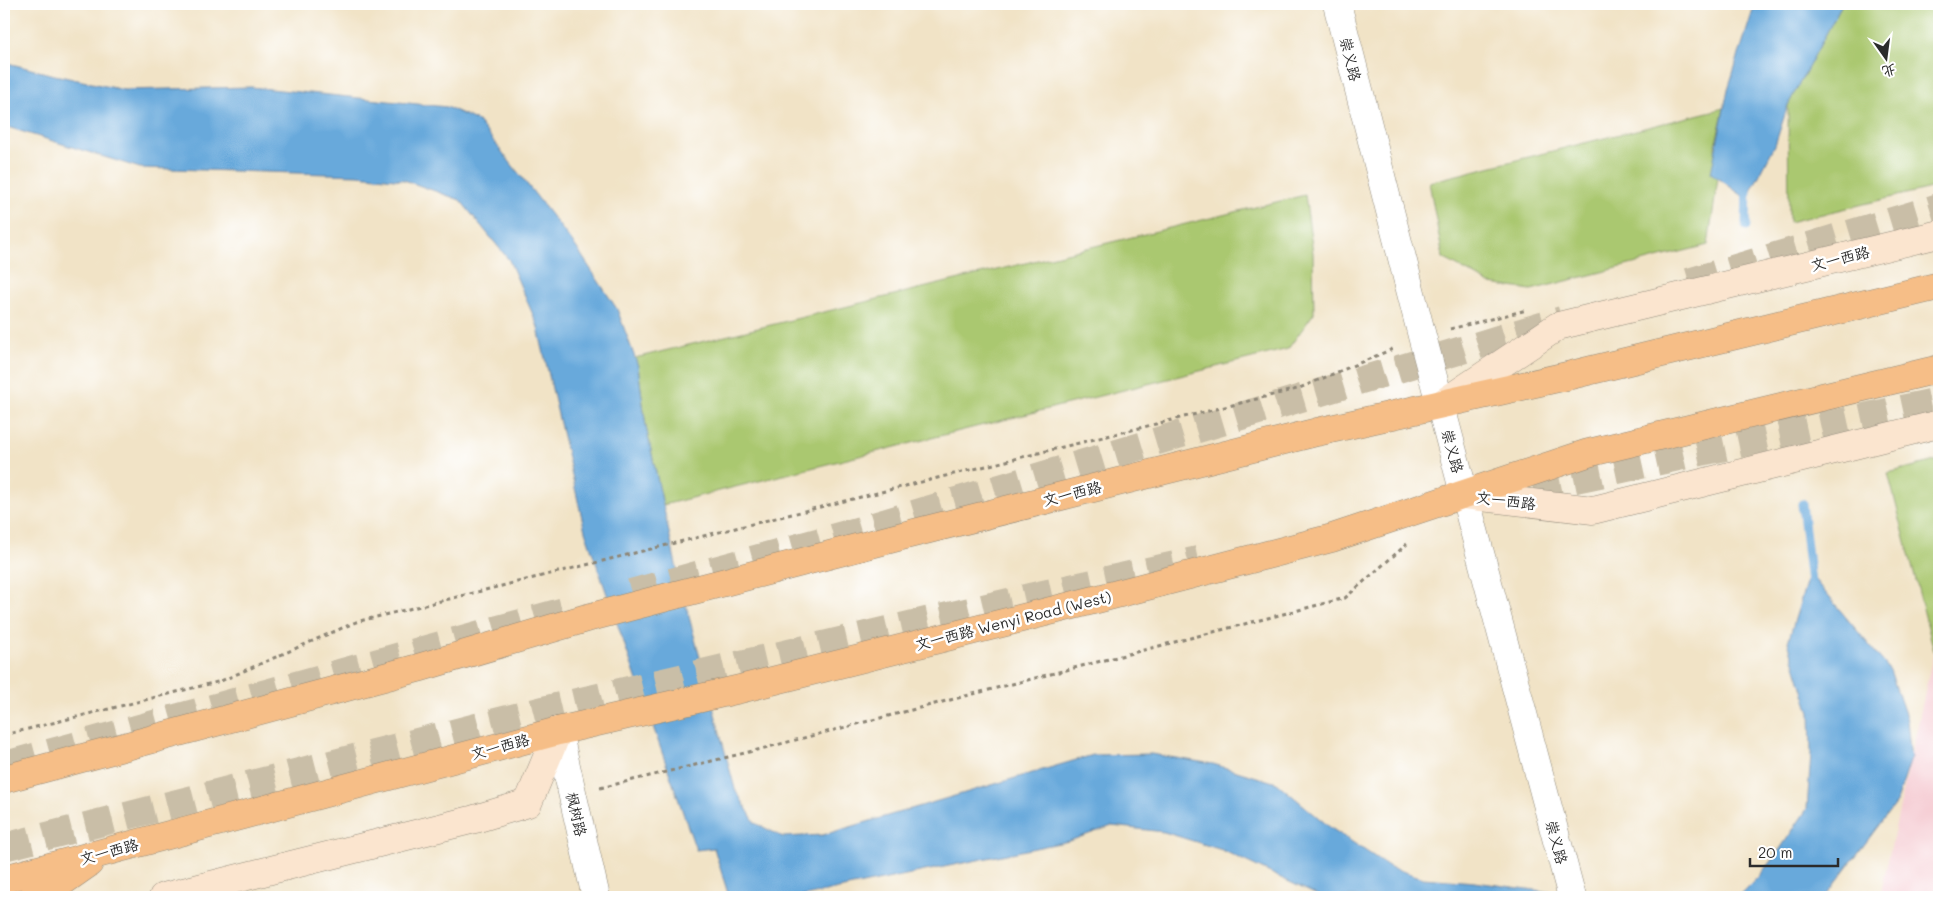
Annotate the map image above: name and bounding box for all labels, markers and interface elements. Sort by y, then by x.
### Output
north arrow [1860,32,1910,82]
street label: 崇义路 [1336,35,1366,83]
text: 北 [1880,60,1898,82]
street label: 文一西路 [1808,241,1872,275]
street label: 崇义路 [1438,427,1468,475]
street label: 文一西路 [1040,476,1104,510]
street label: 文一西路 [1475,486,1537,514]
street label: 文一西路 Wenyi Road (West) [913,586,1113,654]
street label: 文一西路 [468,729,532,763]
street label: 枫树路 [562,790,592,838]
street label: 崇义路 [1542,818,1572,866]
street label: 文一西路 [77,834,141,868]
scale bar [1750,836,1838,868]
text: 20 m [1758,842,1792,862]

